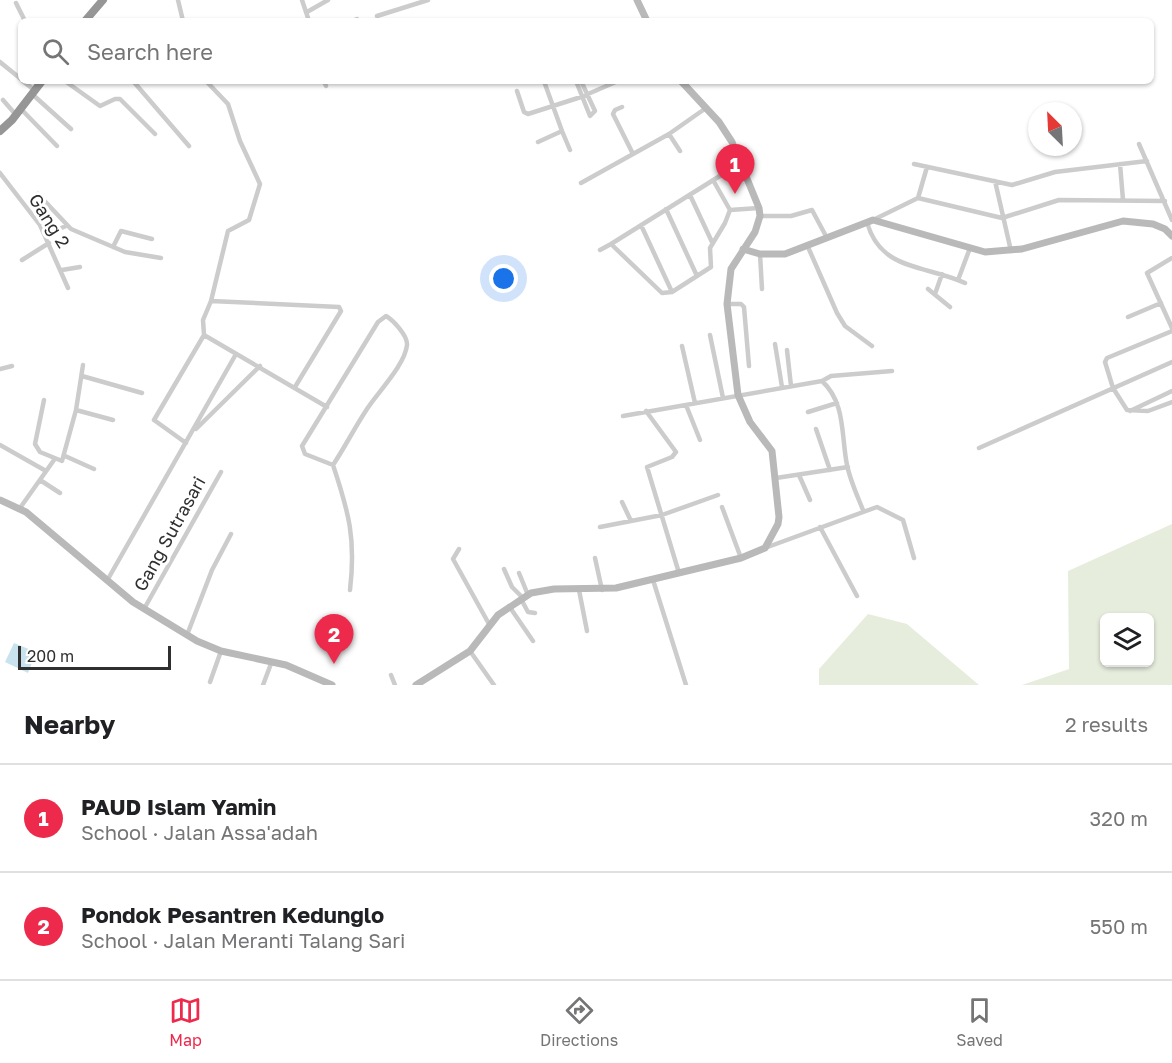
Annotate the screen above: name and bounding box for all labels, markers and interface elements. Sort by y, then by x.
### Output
search box [18,18,1154,84]
icon: search [39,35,72,68]
text: Search here [87,38,213,65]
north arrow [1028,102,1082,156]
pin: 1 [716,144,754,194]
street label: Gang 2 [25,189,75,252]
your location [489,264,518,293]
street label: Gang Sutrasari [129,472,210,595]
map controls [1100,613,1154,667]
button: layers [1100,613,1154,667]
pin: 2 [314,614,354,664]
scale bar [18,643,171,670]
text: 200 m [27,646,74,666]
text: Nearby [24,709,115,740]
text: 2 results [1065,712,1148,736]
text: PAUD Islam Yamin [81,793,276,820]
text: 1 [38,806,49,830]
text: 320 m [1090,806,1148,830]
text: School · Jalan Assa'adah [81,820,318,844]
text: Pondok Pesantren Kedunglo [81,901,384,928]
text: 2 [37,914,50,938]
text: 550 m [1090,914,1148,938]
text: School · Jalan Meranti Talang Sari [81,928,405,952]
tab: Map [169,994,202,1050]
tab: Directions [540,994,618,1050]
tab: Saved [956,994,1003,1050]

